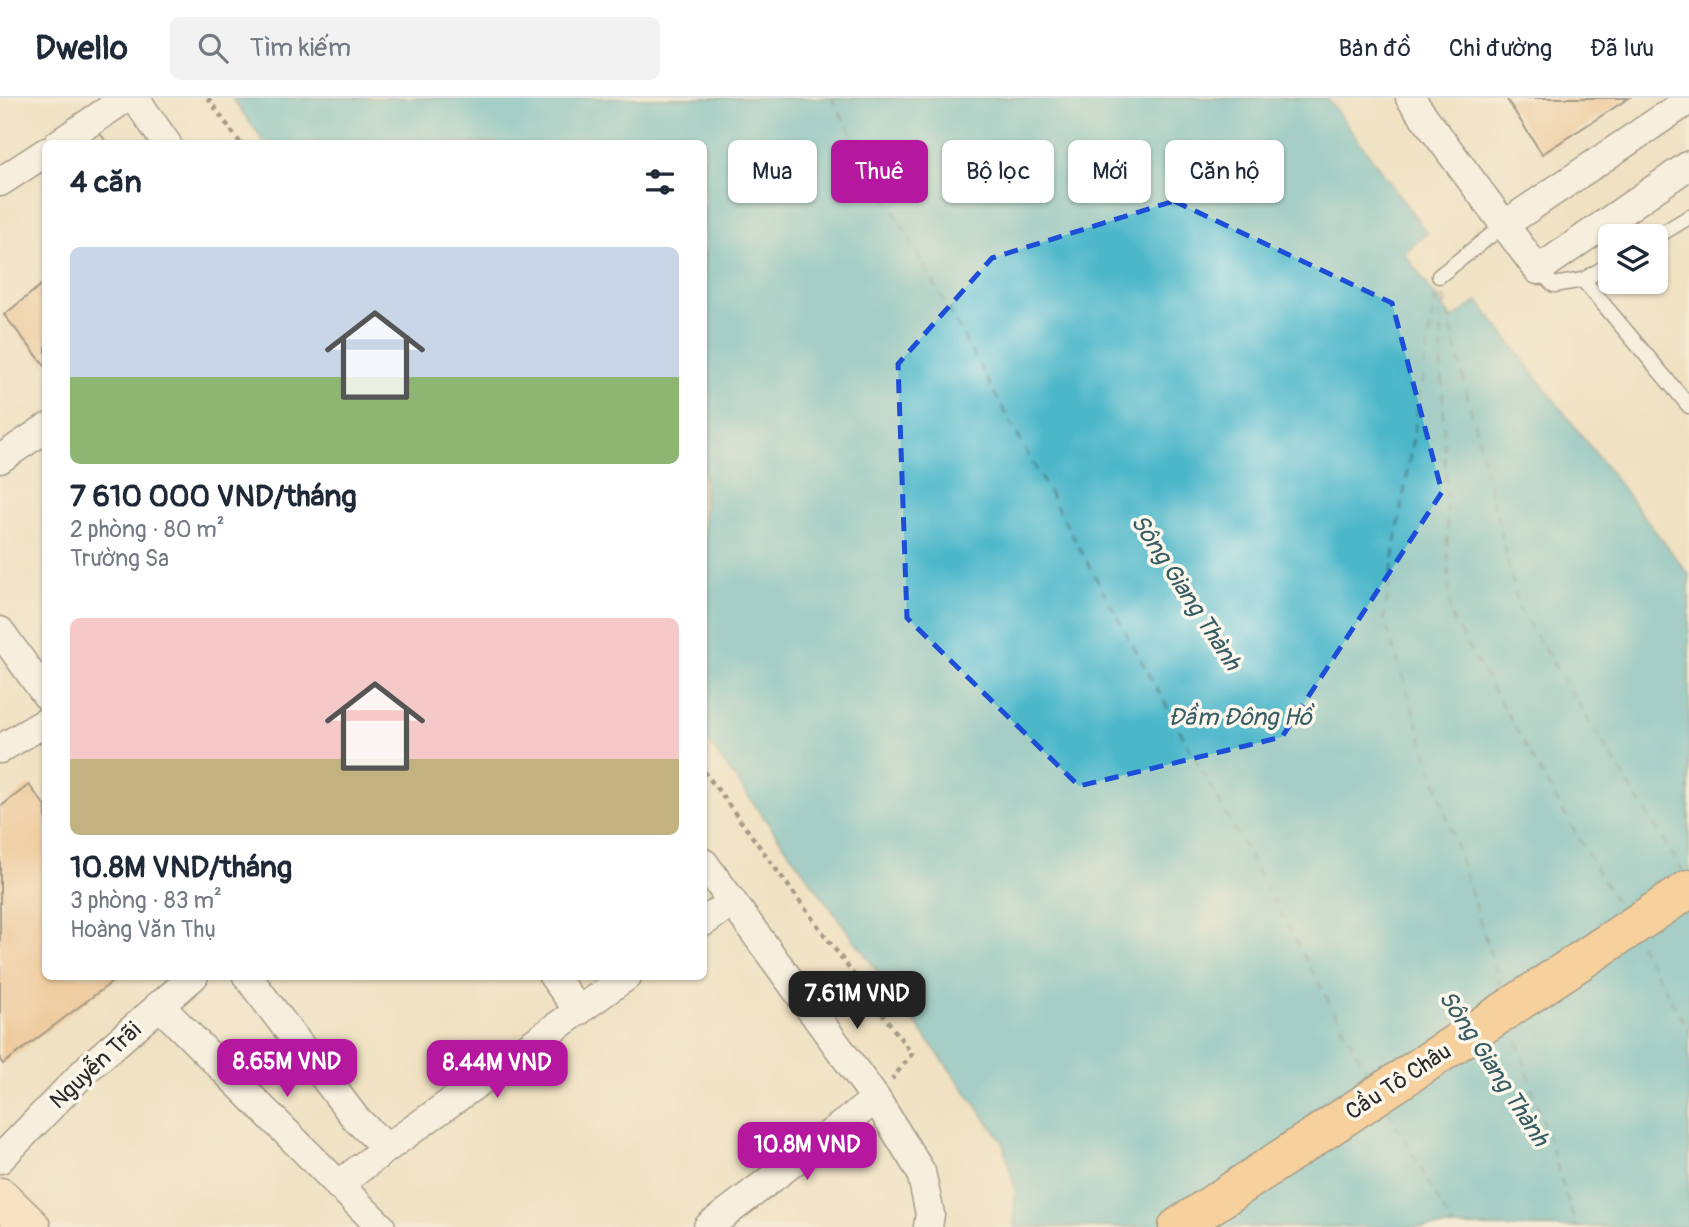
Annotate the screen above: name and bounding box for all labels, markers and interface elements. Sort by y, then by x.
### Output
search box [170,17,660,80]
text: Dwello [35,28,128,69]
icon: search [194,29,232,67]
text: Tìm kiếm [250,32,351,64]
text: Bản đồ [1339,34,1411,63]
text: Chỉ đường [1449,34,1552,63]
text: Đã lưu [1590,34,1654,63]
chip: Mua [728,140,817,203]
chip: Thuê [831,140,928,203]
chip: Bộ lọc [942,140,1054,203]
chip: Mới [1068,140,1151,203]
chip: Căn hộ [1165,140,1284,203]
icon: filters [641,163,679,201]
text: 4 căn [70,164,142,201]
map controls [1598,224,1668,294]
button: layers [1598,224,1668,294]
icon: home [312,292,438,418]
text: 7 610 000 VND/tháng [70,478,357,515]
water label: Sông Giang Thành [1124,509,1248,677]
text: 2 phòng · 80 m² [70,515,225,544]
text: Trường Sa [70,544,169,573]
icon: home [312,663,438,789]
water label: Đầm Đông Hồ [1168,702,1316,732]
text: 10.8M VND/tháng [70,849,292,886]
text: 3 phòng · 83 m² [70,886,222,915]
text: Hoàng Văn Thụ [70,915,216,944]
pin: 7.61M VND [777,972,937,1031]
text: 7.61M VND [805,979,909,1008]
water label: Sông Giang Thành [1432,985,1556,1153]
street label: Nguyễn Trãi [43,1016,147,1115]
street label: Cầu Tô Châu [1340,1037,1457,1126]
pin: 8.65M VND [207,1040,367,1099]
pin: 8.44M VND [417,1040,577,1100]
text: 8.65M VND [233,1047,341,1076]
text: 8.44M VND [443,1048,551,1077]
pin: 10.8M VND [727,1122,887,1182]
text: 10.8M VND [754,1130,860,1159]

